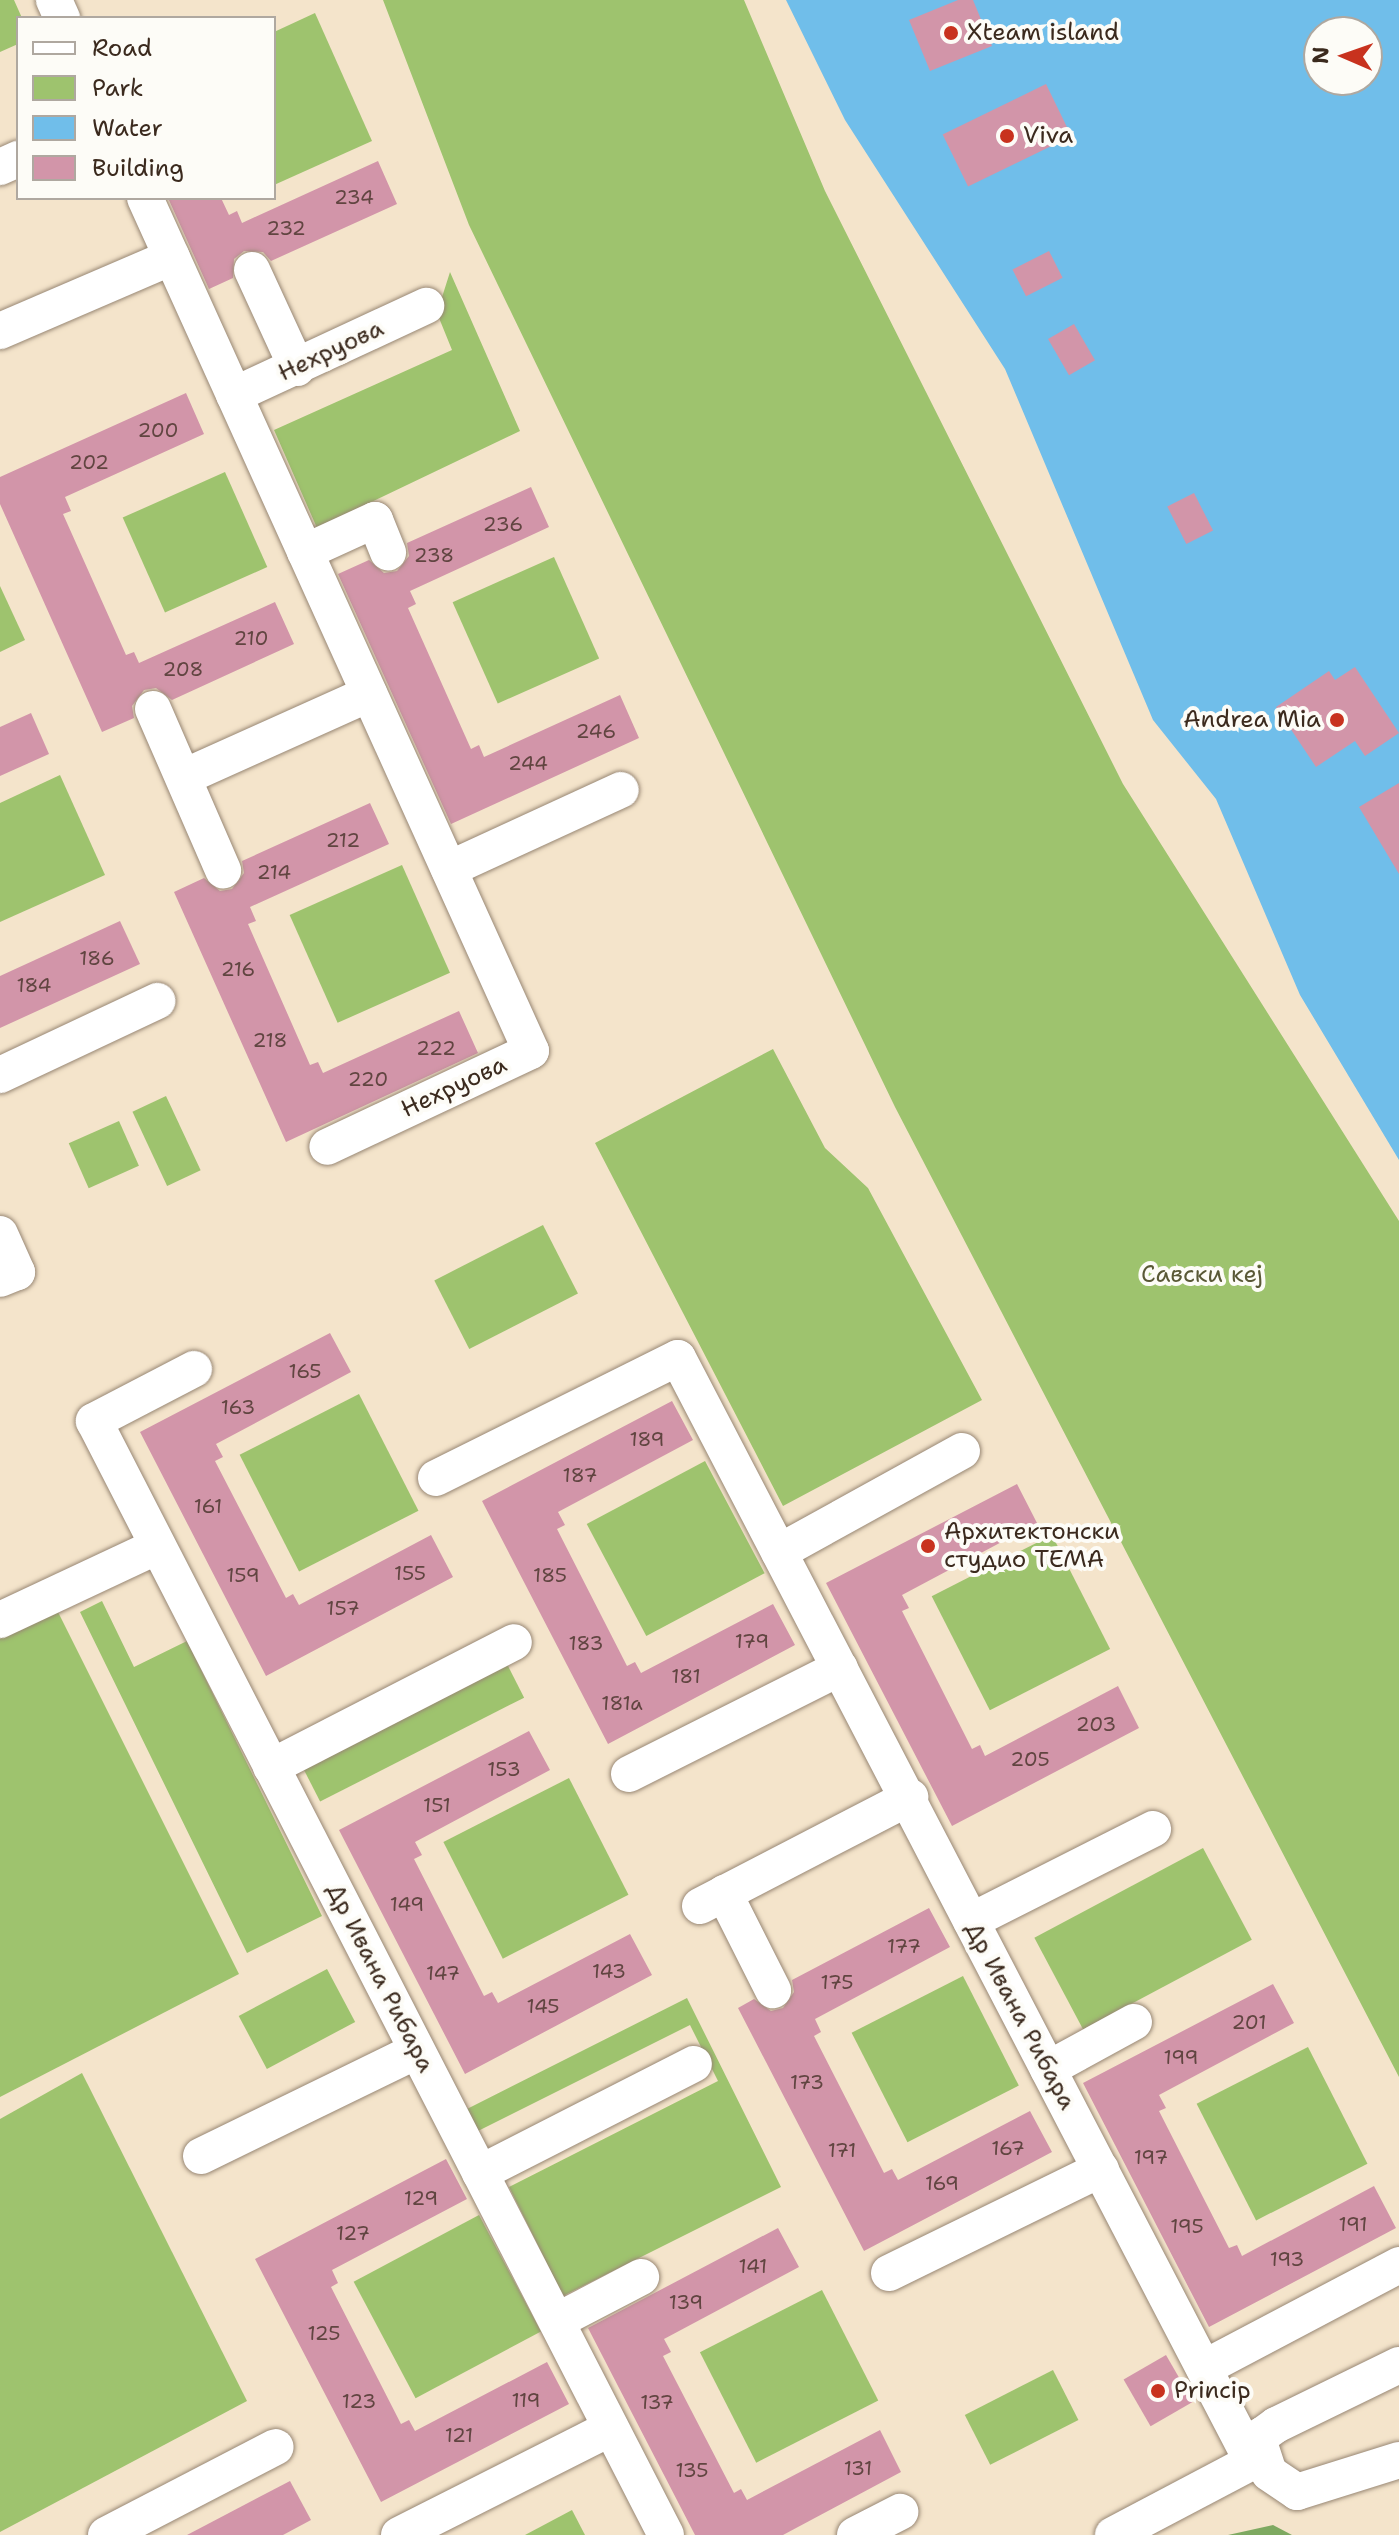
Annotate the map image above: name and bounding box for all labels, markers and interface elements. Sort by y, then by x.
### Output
legend [16,16,276,200]
north arrow [1303,16,1383,96]
place label: Xteam island [967,19,1119,47]
marker: Xteam island [942,24,960,42]
text: Road [92,32,152,64]
text: N [1306,46,1335,64]
text: Park [92,72,144,104]
text: Water [92,112,163,144]
place label: Viva [1023,122,1073,150]
marker: Viva [998,127,1016,145]
text: Building [92,152,184,184]
house number: 234 [334,185,374,209]
house number: 232 [266,216,306,240]
street label: Нехруова [274,314,388,388]
house number: 200 [137,418,179,442]
house number: 202 [69,450,109,474]
house number: 236 [483,512,523,536]
house number: 238 [414,543,454,567]
house number: 210 [234,626,268,650]
house number: 208 [162,657,204,681]
place label: Andrea Mia [1183,706,1321,734]
marker: Andrea Mia [1328,711,1346,729]
house number: 246 [576,719,616,743]
house number: 244 [508,751,548,775]
house number: 212 [326,828,360,852]
house number: 214 [257,860,291,884]
house number: 186 [79,946,115,970]
house number: 216 [221,957,255,981]
house number: 184 [16,973,52,997]
house number: 218 [252,1028,288,1052]
house number: 222 [416,1036,456,1060]
street label: Нехруова [397,1050,511,1124]
house number: 220 [348,1067,388,1091]
park label: Савски кеј [1141,1261,1263,1289]
house number: 165 [288,1359,322,1383]
house number: 163 [221,1395,255,1419]
house number: 189 [629,1427,665,1451]
house number: 187 [563,1463,597,1487]
house number: 161 [194,1494,222,1518]
place label: Архитектонски студио ТЕМА [944,1518,1120,1574]
marker: Архитектонски студио ТЕМА [919,1537,937,1555]
house number: 155 [394,1561,426,1585]
house number: 159 [226,1563,260,1587]
house number: 185 [533,1563,567,1587]
house number: 157 [326,1596,360,1620]
house number: 179 [735,1629,769,1653]
house number: 183 [569,1631,603,1655]
house number: 181 [671,1664,701,1688]
house number: 181a [601,1691,643,1715]
house number: 203 [1076,1712,1116,1736]
house number: 205 [1010,1747,1050,1771]
house number: 153 [487,1757,521,1781]
house number: 151 [423,1793,451,1817]
street label: Др Ивана Рибара [320,1879,440,2077]
house number: 149 [390,1892,424,1916]
street label: Др Ивана Рибара [958,1917,1082,2115]
house number: 177 [887,1934,921,1958]
house number: 143 [592,1959,626,1983]
house number: 147 [426,1961,460,1985]
house number: 175 [821,1970,853,1994]
house number: 145 [526,1994,560,2018]
house number: 201 [1231,2010,1267,2034]
house number: 199 [1164,2045,1198,2069]
house number: 173 [790,2070,824,2094]
house number: 167 [991,2136,1025,2160]
house number: 171 [828,2138,856,2162]
house number: 197 [1134,2145,1168,2169]
house number: 169 [925,2171,959,2195]
house number: 129 [404,2186,438,2210]
house number: 191 [1338,2212,1368,2236]
house number: 195 [1170,2214,1204,2238]
house number: 127 [336,2221,370,2245]
house number: 193 [1270,2247,1304,2271]
house number: 141 [739,2254,767,2278]
house number: 139 [669,2290,703,2314]
house number: 125 [307,2321,341,2345]
place label: Princip [1174,2377,1251,2405]
marker: Princip [1149,2382,1167,2400]
house number: 119 [511,2388,541,2412]
house number: 123 [342,2389,376,2413]
house number: 137 [640,2390,674,2414]
house number: 121 [445,2423,473,2447]
house number: 131 [844,2456,872,2480]
house number: 135 [675,2458,709,2482]

